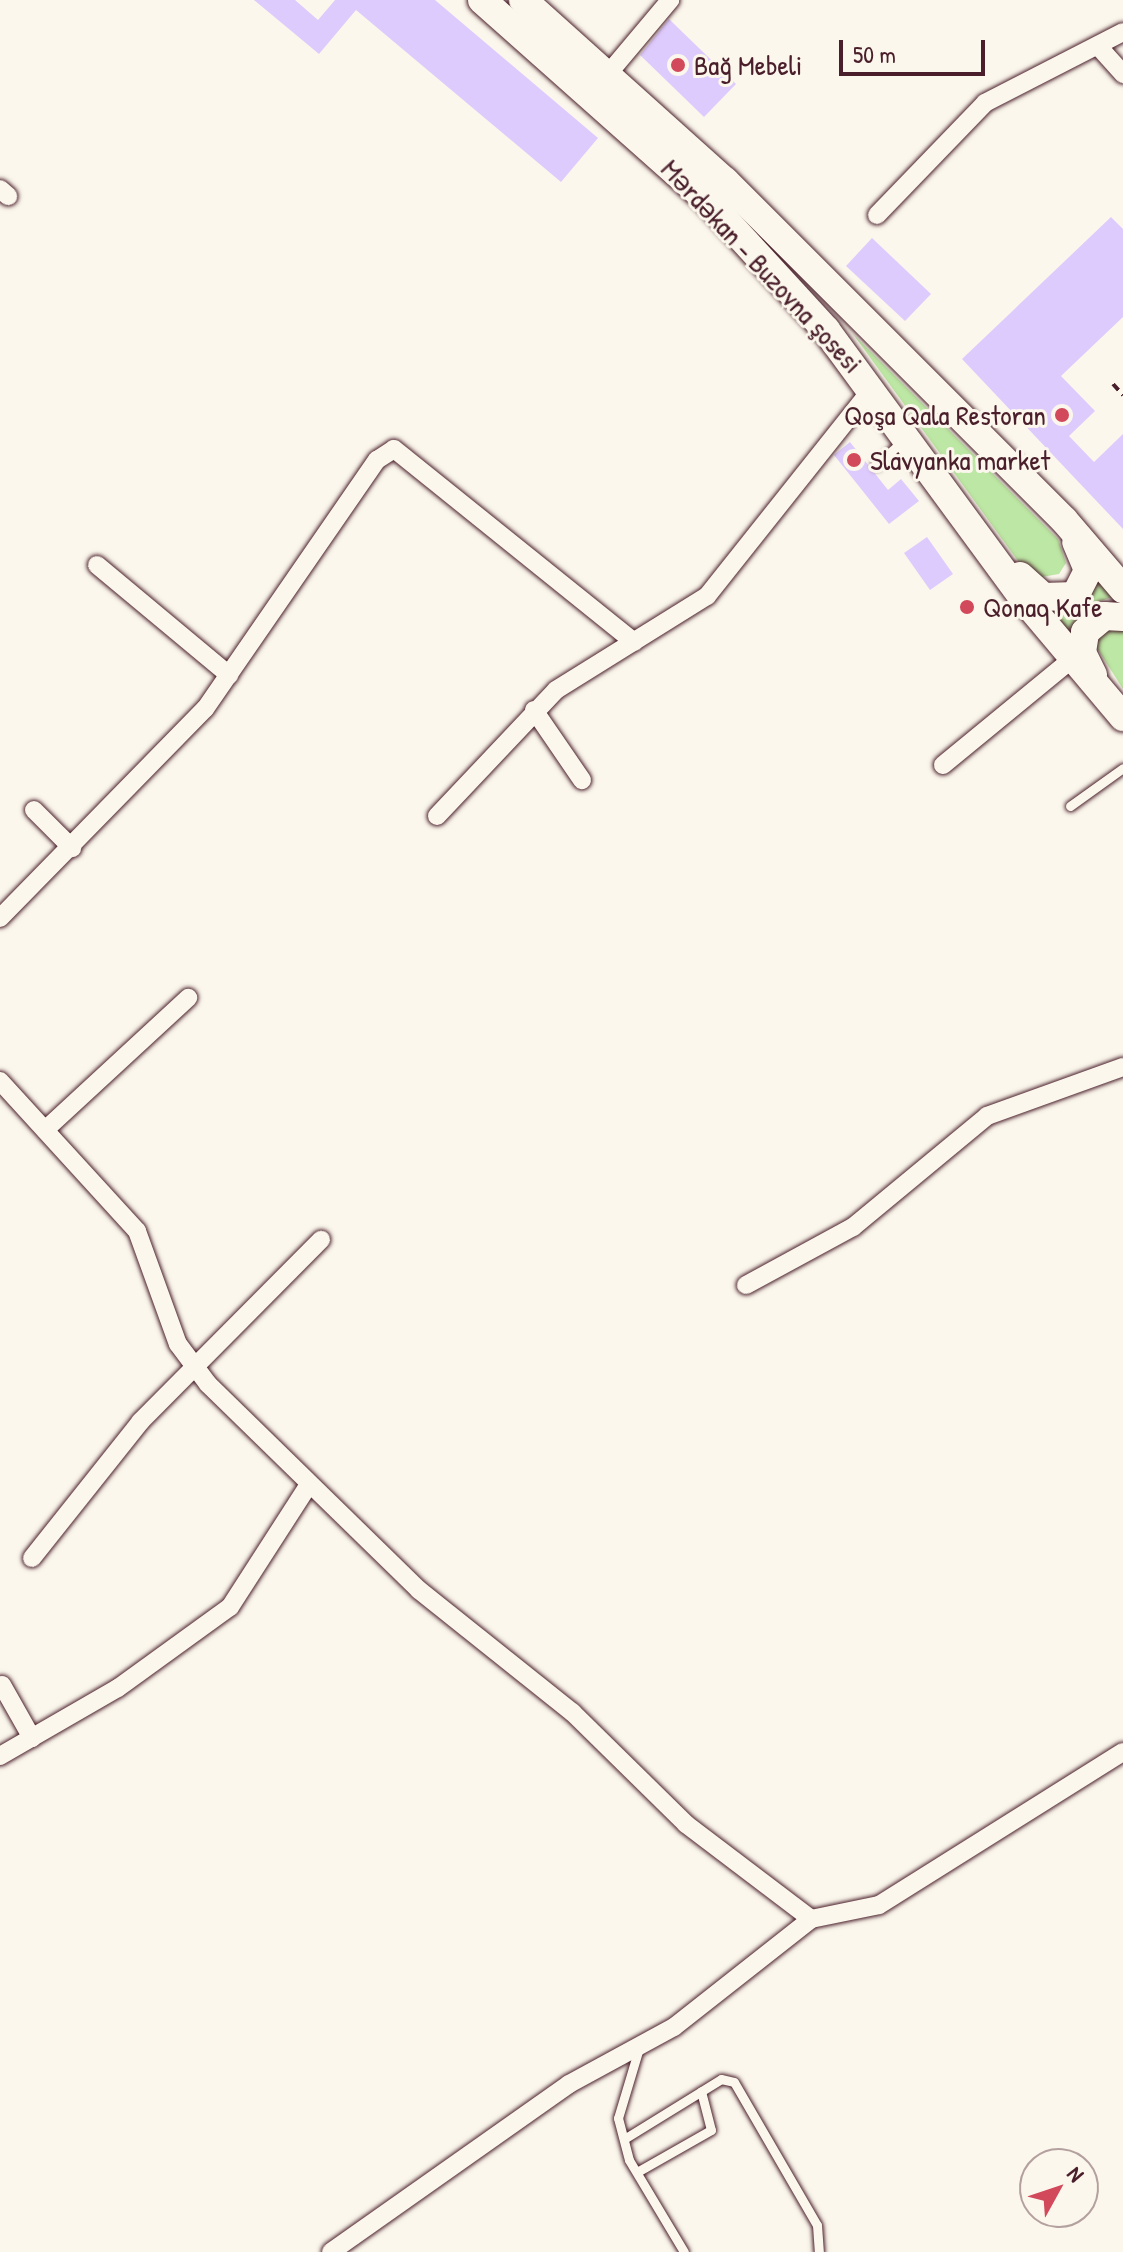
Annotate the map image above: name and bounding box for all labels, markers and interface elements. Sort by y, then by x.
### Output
scale bar [843,24,989,74]
text: 50 m [853,38,896,70]
place label: Bağ Mebeli [694,48,802,82]
marker: Bağ Mebeli [669,56,687,74]
street label: Mərdəkan - Buzovna şosesi [654,152,870,380]
place label: Qoşa Qala Restoran [844,398,1046,432]
marker: Qoşa Qala Restoran [1053,406,1071,424]
place label: Slavyanka market [870,443,1050,477]
marker: Slavyanka market [845,451,863,469]
place label: Qonaq Kafe [983,590,1102,624]
marker: Qonaq Kafe [958,598,976,616]
north arrow [1019,2148,1099,2228]
text: N [1061,2160,1091,2188]

